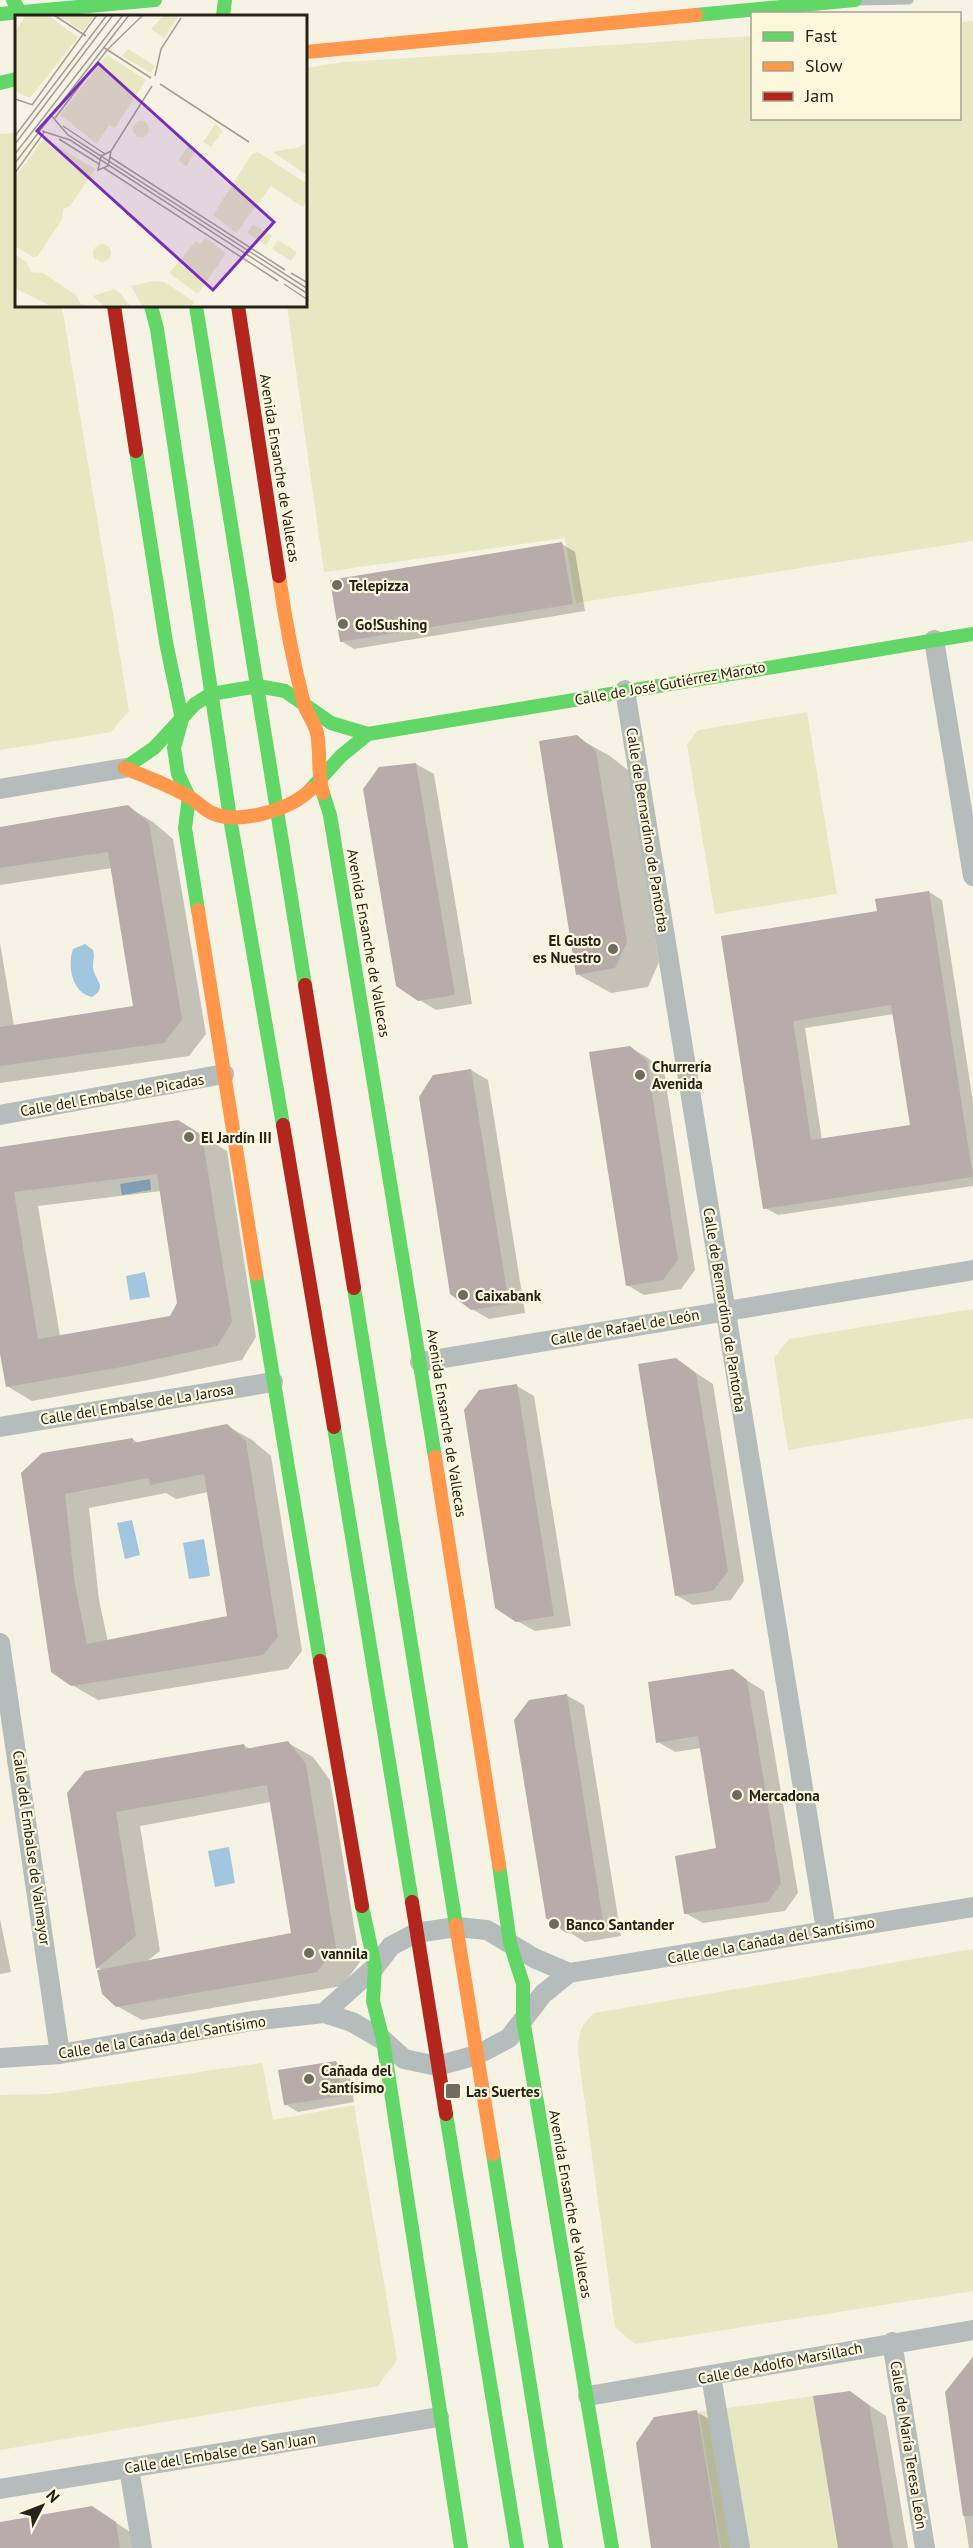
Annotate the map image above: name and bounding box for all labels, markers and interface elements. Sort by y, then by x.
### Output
legend [751,12,961,120]
inset map [15,15,308,308]
text: Fast [805,24,837,47]
text: Slow [805,54,843,77]
text: Jam [804,84,834,107]
street label: Avenida Ensanche de Vallecas [256,372,304,564]
place label: Telepizza [349,576,409,595]
marker: Telepizza [330,578,344,592]
place label: Go!Sushing [355,615,427,634]
marker: Go!Sushing [336,617,350,631]
street label: Calle de José Gutiérrez Maroto [573,657,767,709]
street label: Calle de Bernardino de Pantorba [622,726,674,934]
street label: Avenida Ensanche de Vallecas [343,847,395,1039]
place label: El Gusto es Nuestro [533,931,601,967]
marker: El Gusto es Nuestro [606,942,620,956]
place label: Churrería Avenida [652,1057,712,1093]
marker: Churrería Avenida [633,1068,647,1082]
street label: Calle del Embalse de Picadas [19,1069,205,1121]
place label: El Jardín III [201,1128,272,1147]
marker: El Jardín III [182,1130,196,1144]
street label: Calle de Bernardino de Pantorba [699,1206,751,1414]
place label: Caixabank [475,1286,542,1305]
marker: Caixabank [456,1288,470,1302]
street label: Calle de Rafael de León [549,1305,701,1349]
street label: Avenida Ensanche de Vallecas [423,1327,471,1519]
street label: Calle del Embalse de La Jarosa [39,1379,235,1429]
street label: Calle del Embalse de Valmayor [9,1749,55,1947]
place label: Mercadona [749,1786,820,1805]
marker: Mercadona [730,1788,744,1802]
street label: Calle de la Cañada del Santísimo [666,1912,876,1968]
place label: Banco Santander [566,1915,675,1934]
marker: Banco Santander [547,1917,561,1931]
place label: vannila [320,1944,368,1963]
marker: vannila [302,1946,316,1960]
street label: Calle de la Cañada del Santísimo [57,2011,267,2063]
place label: Cañada del Santísimo [321,2061,392,2097]
marker: Cañada del Santísimo [302,2072,316,2086]
marker: Las Suertes [444,2082,462,2100]
place label: Las Suertes [466,2082,540,2101]
street label: Avenida Ensanche de Vallecas [545,2108,597,2300]
street label: Calle de Adolfo Marsillach [696,2338,864,2388]
street label: Calle de María Teresa León [886,2359,932,2531]
street label: Calle del Embalse de San Juan [123,2428,317,2478]
north arrow [12,2476,72,2536]
text: N [42,2485,64,2507]

